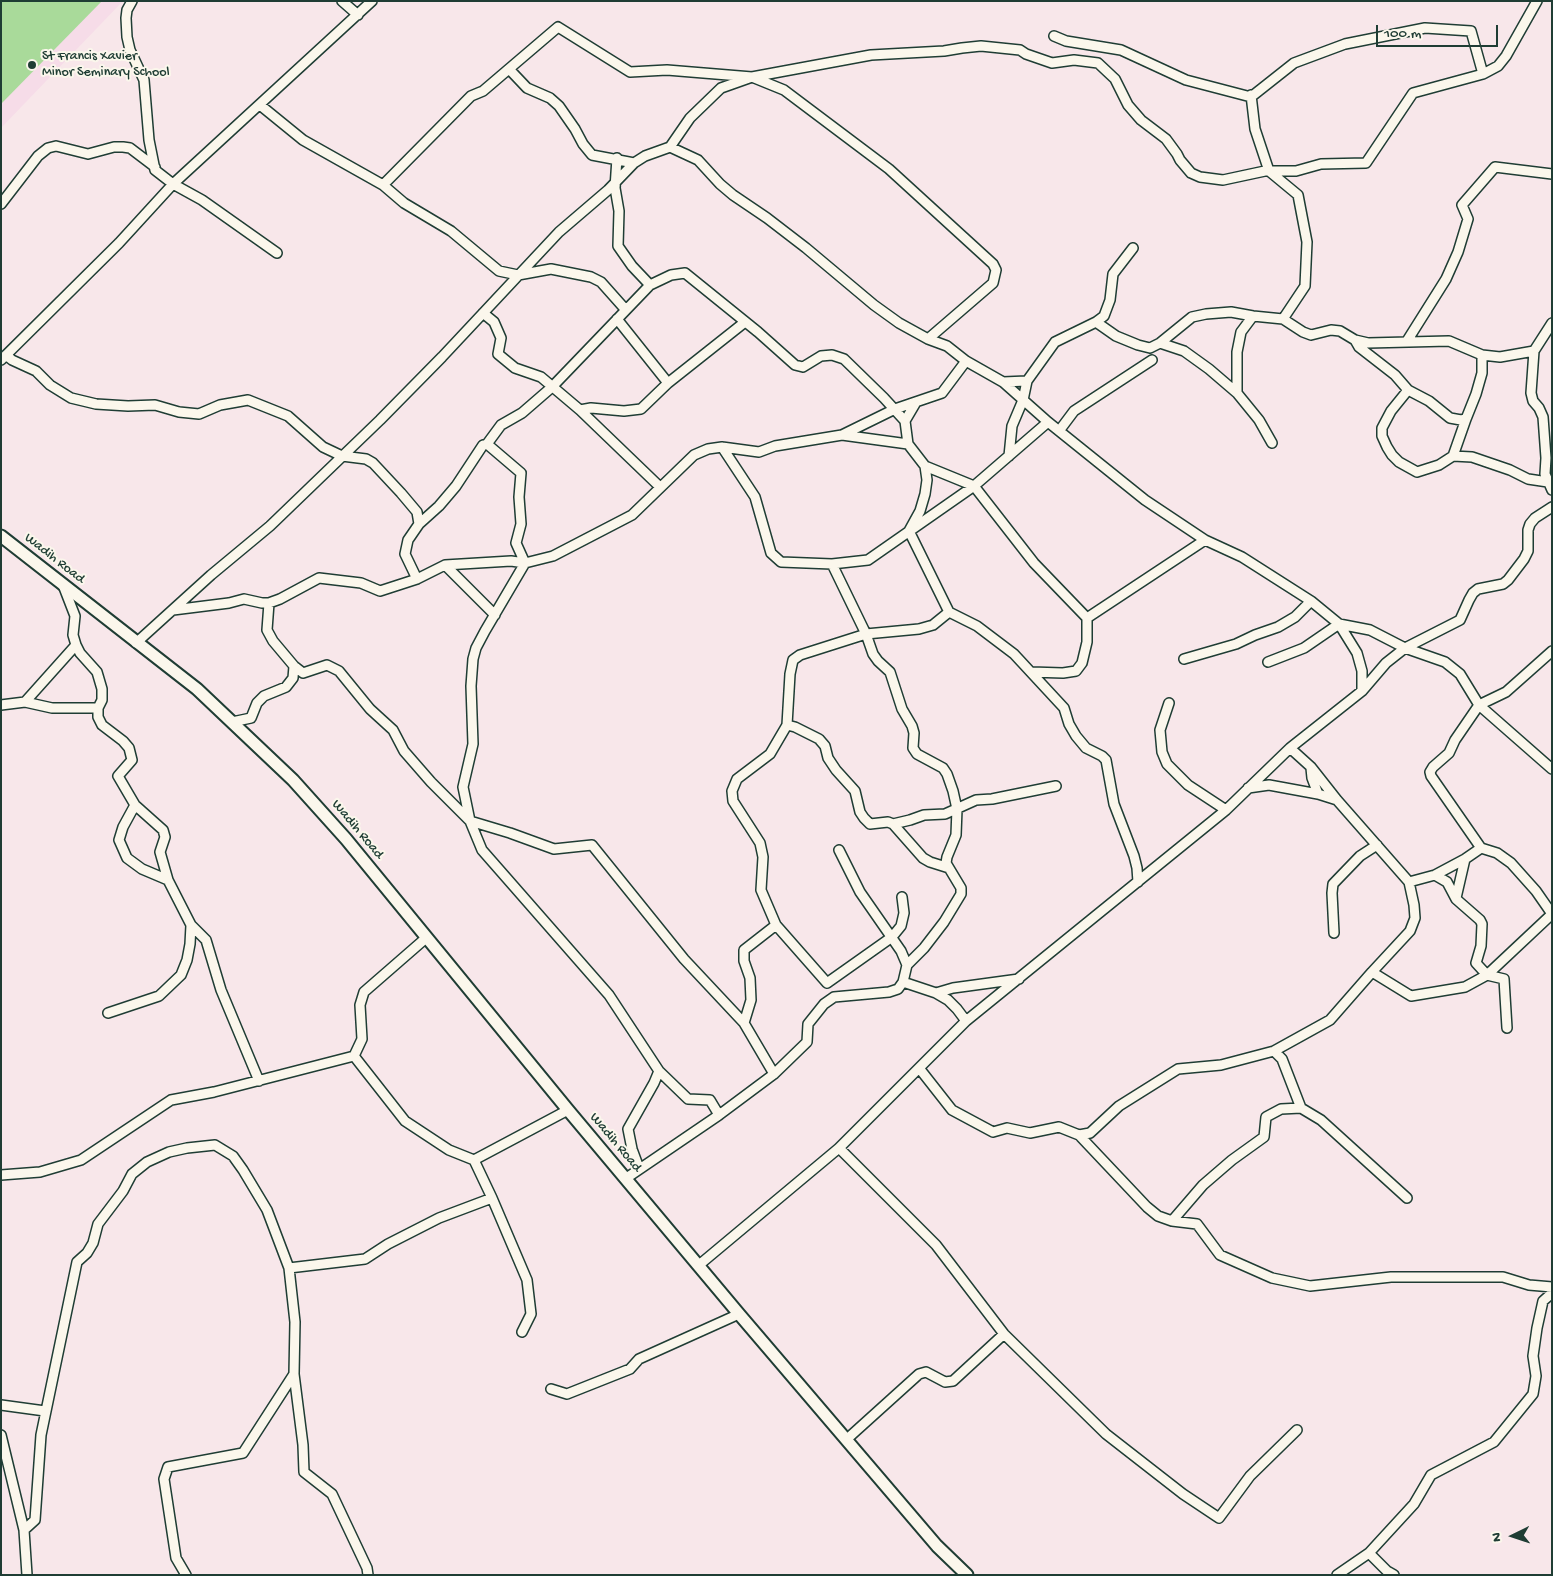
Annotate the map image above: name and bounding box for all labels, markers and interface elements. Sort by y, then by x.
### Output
scale bar [1378,15,1500,47]
text: 100 m [1384,25,1421,43]
place label: St Francis Xavier Minor Seminary School [42,49,170,82]
marker: St Francis Xavier Minor Seminary School [26,59,38,71]
street label: Wadih Road [20,530,88,588]
street label: Wadih Road [327,797,387,863]
street label: Wadih Road [585,1110,645,1176]
north arrow [1488,1511,1538,1561]
text: N [1489,1532,1506,1542]

